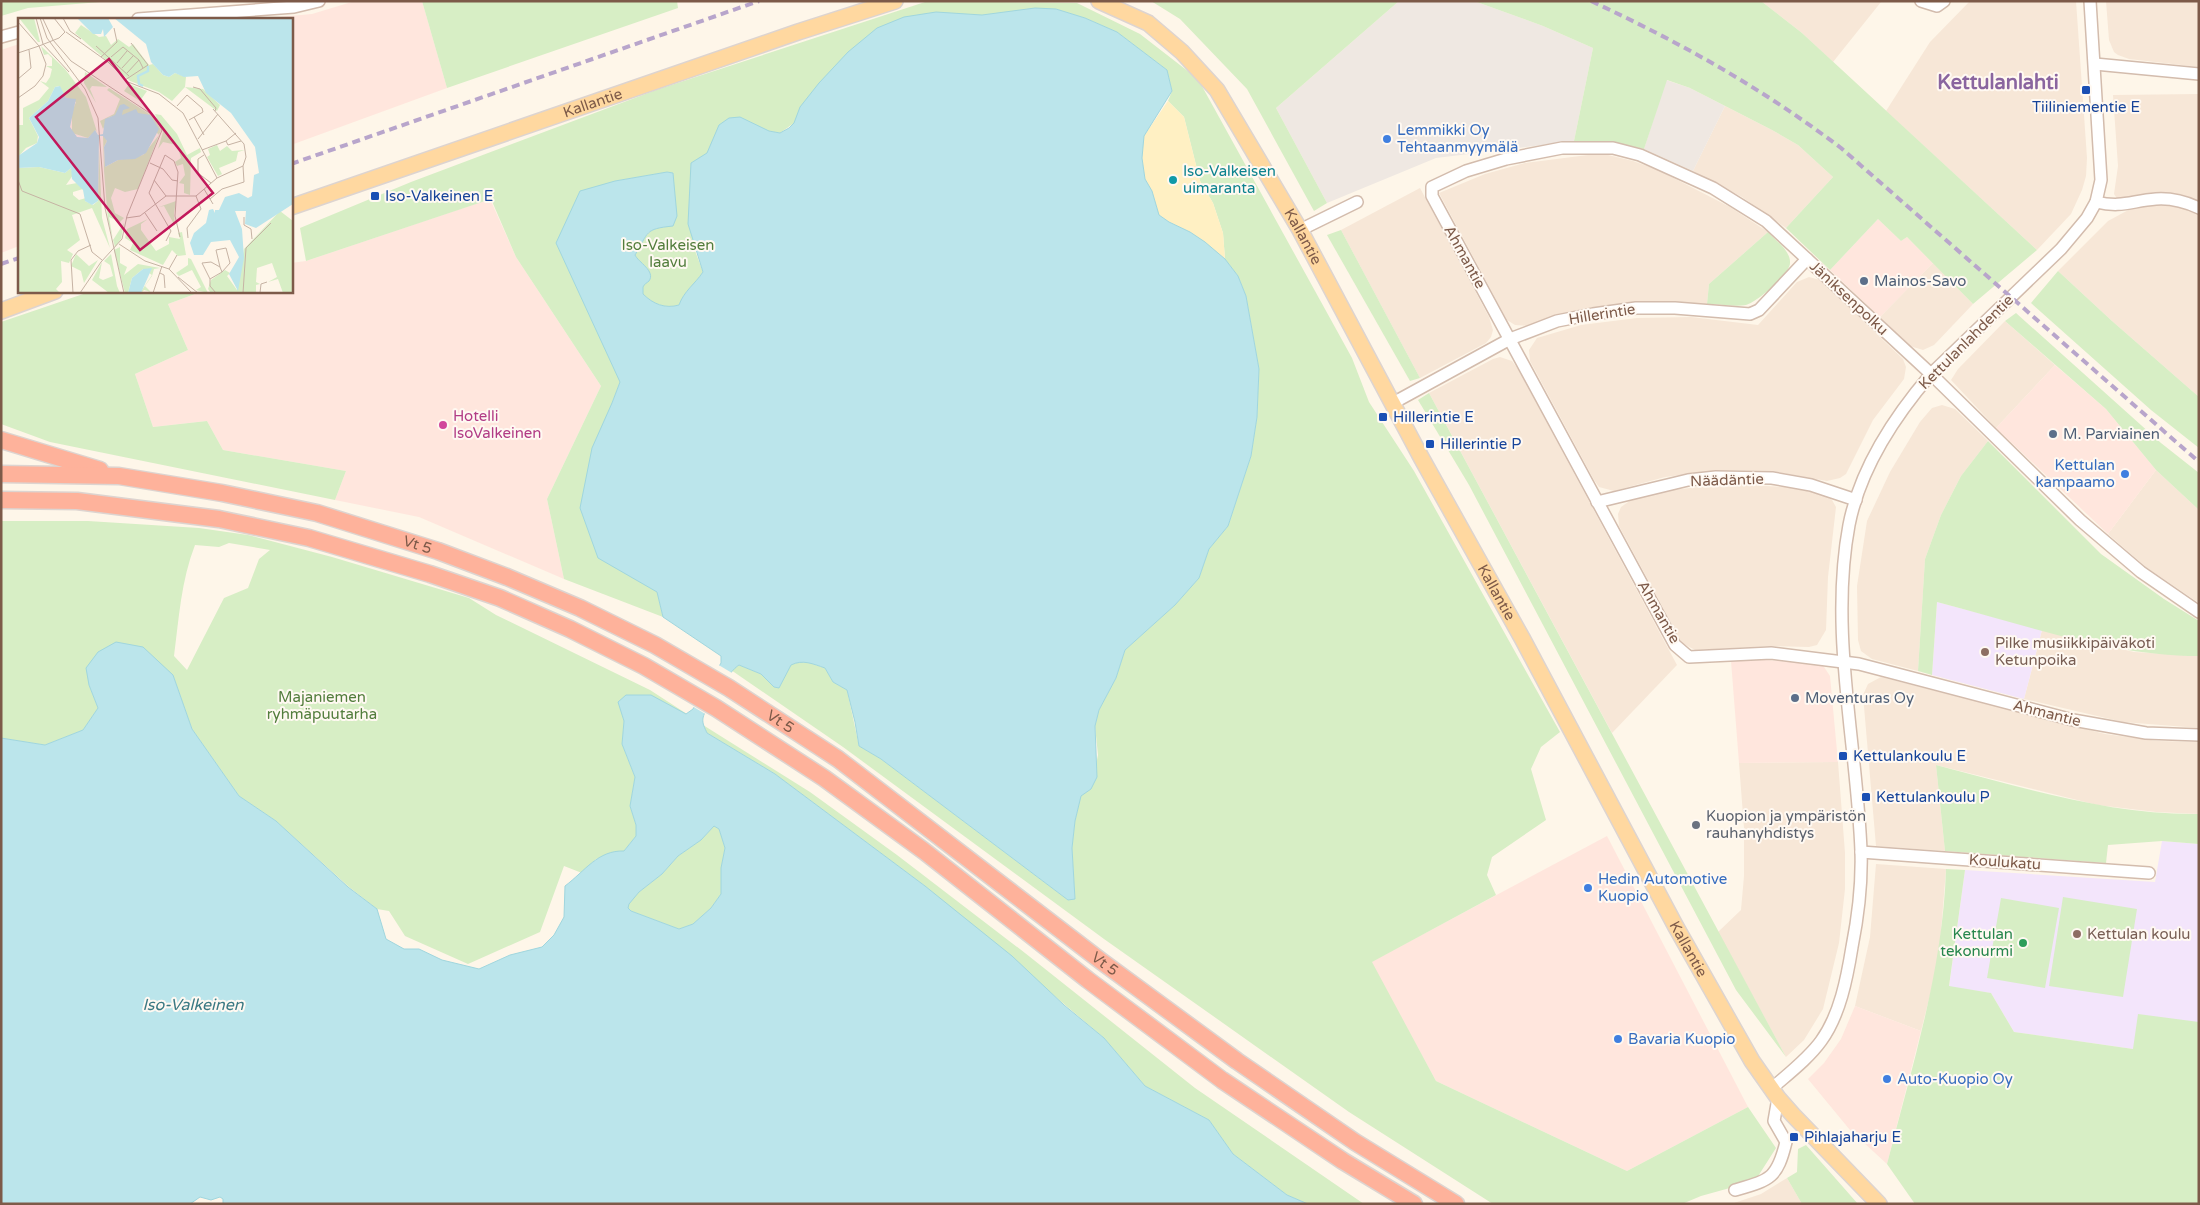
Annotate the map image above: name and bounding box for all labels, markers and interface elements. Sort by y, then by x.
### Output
inset map [18,18,292,292]
district label: Kettulanlahti [1937,71,2059,95]
street label: Kallantie [561,84,624,121]
marker: Tiiliniementie E [2080,84,2092,96]
place label: Tiiliniementie E [2032,98,2140,116]
place label: Lemmikki Oy Tehtaanmyymälä [1397,121,1518,156]
marker: Lemmikki Oy Tehtaanmyymälä [1381,133,1393,145]
place label: Iso-Valkeisen uimaranta [1183,162,1276,197]
marker: Iso-Valkeisen uimaranta [1167,174,1179,186]
place label: Iso-Valkeinen E [385,187,493,205]
marker: Iso-Valkeinen E [369,190,381,202]
street label: Kallantie [1280,205,1326,268]
street label: Ahmantie [1440,222,1490,292]
park label: Iso-Valkeisen laavu [622,236,714,271]
street label: Jäniksenpolku [1806,257,1892,339]
place label: Mainos-Savo [1874,272,1966,290]
marker: Mainos-Savo [1858,275,1870,287]
street label: Kettulanlahdentie [1915,291,2017,393]
street label: Hillerintie [1567,300,1637,328]
place label: Hotelli IsoValkeinen [453,407,541,442]
place label: Hillerintie E [1393,408,1474,426]
marker: Hillerintie E [1377,411,1389,423]
marker: Hotelli IsoValkeinen [437,419,449,431]
place label: M. Parviainen [2063,425,2160,443]
marker: M. Parviainen [2047,428,2059,440]
place label: Hillerintie P [1440,435,1521,453]
marker: Hillerintie P [1424,438,1436,450]
place label: Kettulan kampaamo [2036,456,2115,491]
marker: Kettulan kampaamo [2119,468,2131,480]
street label: Näädäntie [1690,470,1764,490]
street label: Vt 5 [401,532,434,558]
street label: Kallantie [1474,561,1519,624]
street label: Ahmantie [1634,577,1684,647]
place label: Pilke musiikkipäiväkoti Ketunpoika [1995,634,2155,669]
marker: Pilke musiikkipäiväkoti Ketunpoika [1979,646,1991,658]
park label: Majaniemen ryhmäpuutarha [267,688,377,723]
place label: Moventuras Oy [1805,689,1914,707]
marker: Moventuras Oy [1789,692,1801,704]
street label: Ahmantie [2011,696,2083,730]
street label: Vt 5 [763,706,798,737]
place label: Kettulankoulu E [1853,747,1966,765]
marker: Kettulankoulu E [1837,750,1849,762]
place label: Kettulankoulu P [1876,788,1990,806]
marker: Kettulankoulu P [1860,791,1872,803]
place label: Kuopion ja ympäristön rauhanyhdistys [1706,807,1866,842]
marker: Kuopion ja ympäristön rauhanyhdistys [1690,819,1702,831]
street label: Koulukatu [1968,850,2042,874]
place label: Hedin Automotive Kuopio [1598,870,1727,905]
marker: Hedin Automotive Kuopio [1582,882,1594,894]
street label: Kallantie [1665,918,1711,980]
place label: Kettulan tekonurmi [1940,925,2013,960]
place label: Kettulan koulu [2087,925,2191,943]
marker: Kettulan koulu [2071,928,2083,940]
marker: Kettulan tekonurmi [2017,937,2029,949]
street label: Vt 5 [1088,948,1122,980]
water label: Iso-Valkeinen [142,995,245,1015]
place label: Bavaria Kuopio [1628,1030,1735,1048]
marker: Bavaria Kuopio [1612,1033,1624,1045]
place label: Auto-Kuopio Oy [1897,1070,2013,1088]
marker: Auto-Kuopio Oy [1881,1073,1893,1085]
place label: Pihlajaharju E [1804,1128,1901,1146]
marker: Pihlajaharju E [1788,1131,1800,1143]

